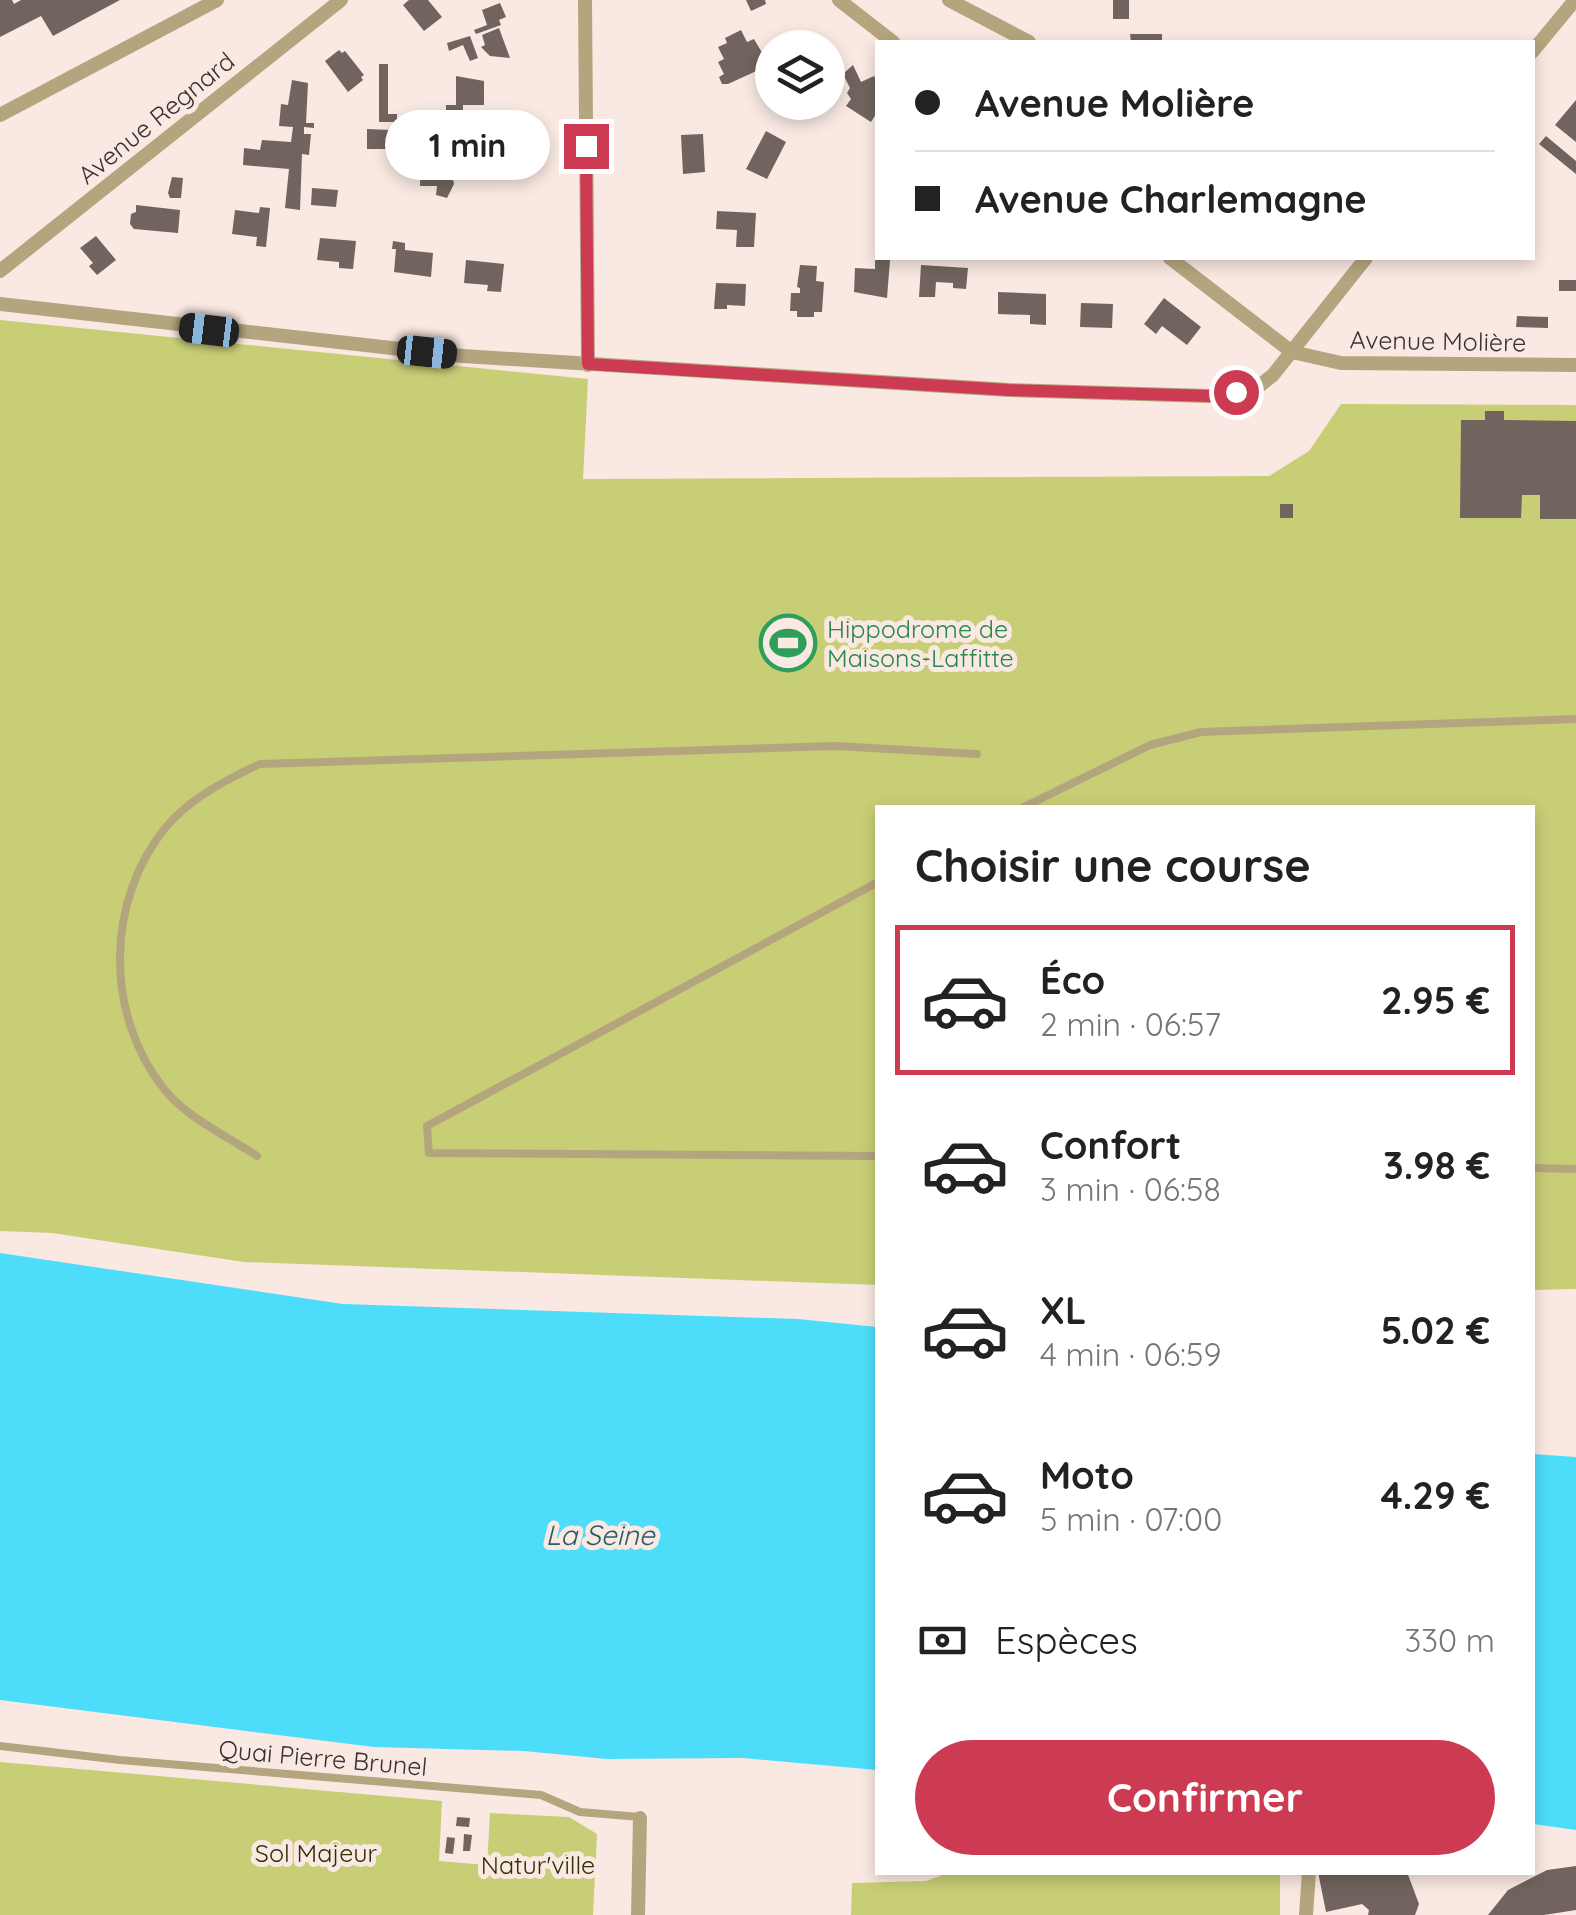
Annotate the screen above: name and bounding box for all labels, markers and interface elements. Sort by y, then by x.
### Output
map controls [755,30,845,120]
button: layers [755,30,845,120]
street label: Avenue Regnard [71,45,240,190]
text: Avenue Molière [975,79,1254,127]
callout: 1 min [386,111,551,181]
route end [564,124,609,169]
text: 1 min [429,125,506,165]
text: Avenue Charlemagne [975,175,1367,223]
car [177,311,241,349]
street label: Avenue Molière [1349,323,1527,358]
car [396,334,458,370]
route start [1214,370,1259,415]
sports icon: Hippodrome de Maisons-Laffitte [758,613,818,673]
place label: Hippodrome de Maisons-Laffitte [827,613,1014,673]
text: Choisir une course [915,837,1311,893]
icon: car [920,955,1010,1045]
text: Éco [1040,956,1105,1004]
text: 2.95 € [1381,976,1490,1024]
text: 2 min · 06:57 [1040,1004,1221,1044]
icon: car [920,1120,1010,1210]
text: Confort [1040,1121,1181,1169]
text: 3.98 € [1383,1141,1490,1189]
text: 3 min · 06:58 [1040,1169,1221,1209]
icon: car [920,1285,1010,1375]
text: XL [1040,1286,1086,1334]
text: 5.02 € [1381,1306,1490,1354]
text: 4 min · 06:59 [1040,1334,1221,1374]
icon: car [920,1450,1010,1540]
text: Moto [1040,1451,1134,1499]
text: 4.29 € [1381,1471,1490,1519]
text: 5 min · 07:00 [1040,1499,1222,1539]
water label: La Seine [545,1517,656,1552]
icon: cash [915,1613,970,1668]
text: Espèces [995,1616,1138,1664]
text: 330 m [1405,1620,1495,1660]
street label: Quai Pierre Brunel [217,1733,429,1782]
button: Confirmer [915,1740,1495,1855]
park label: Sol Majeur [255,1837,378,1868]
park label: Natur'ville [481,1849,595,1880]

